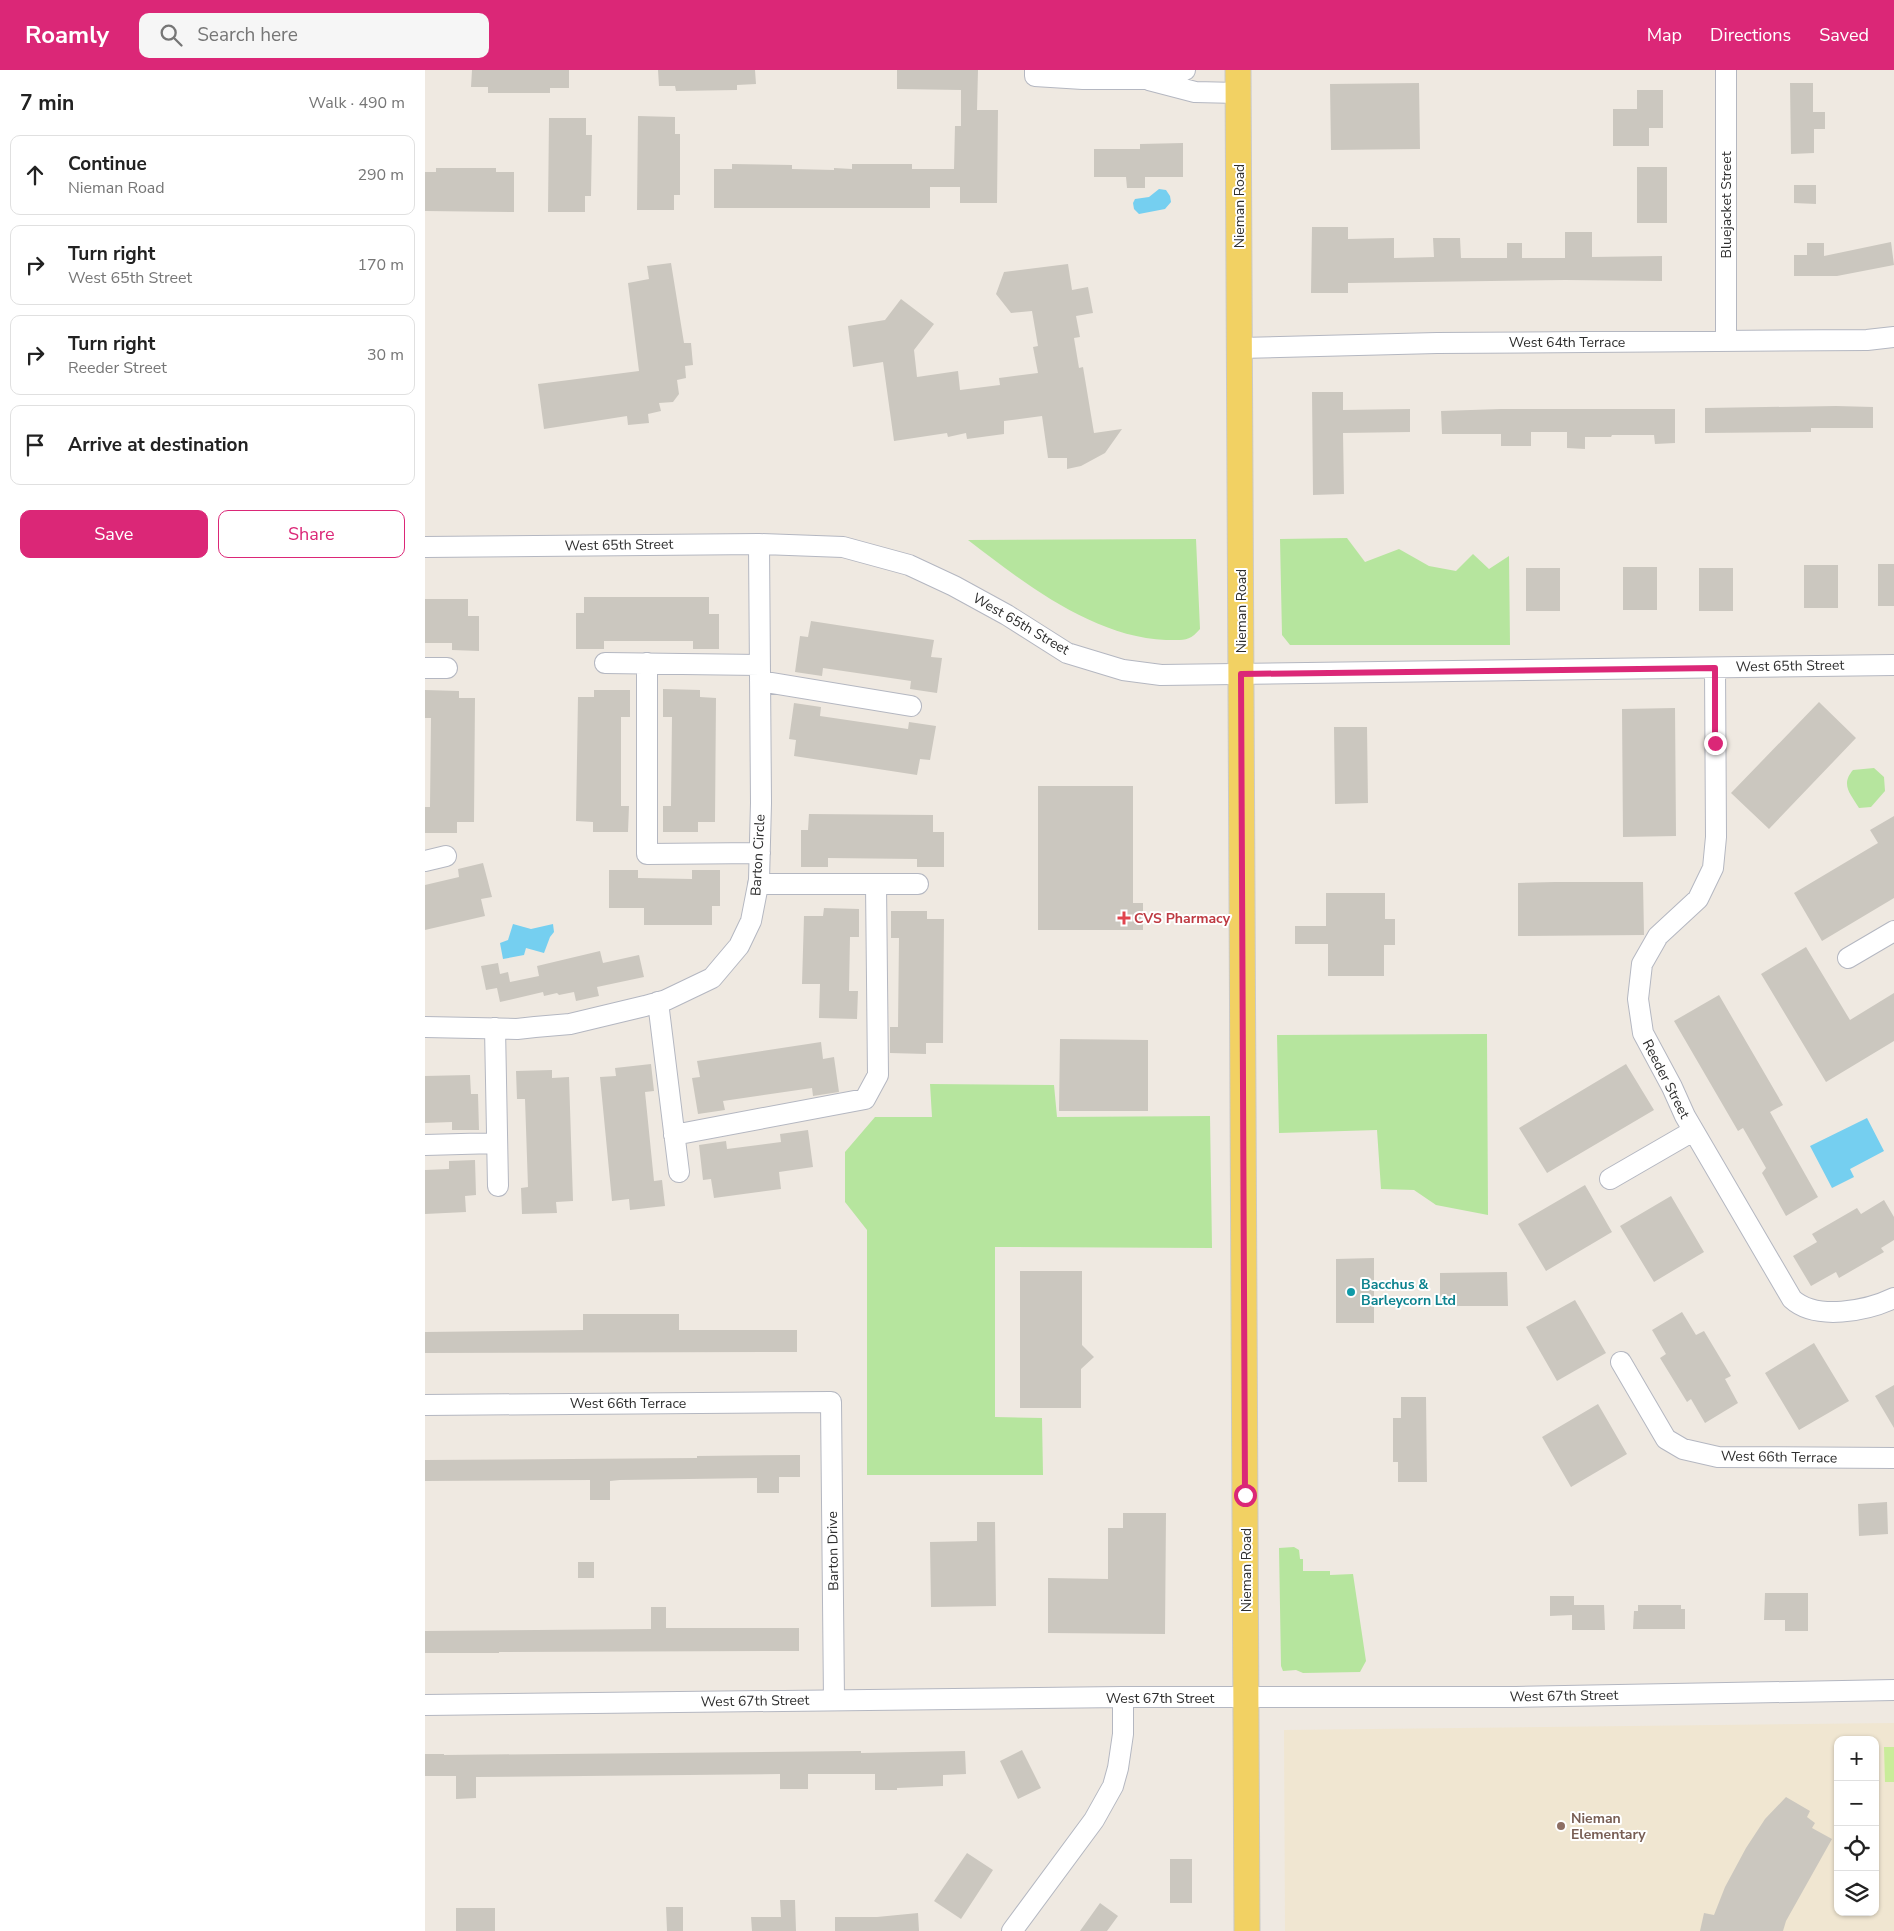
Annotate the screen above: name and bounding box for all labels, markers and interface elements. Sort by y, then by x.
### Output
search box [139,13,489,58]
text: Roamly [25,19,109,51]
icon: search [157,21,185,49]
text: Search here [197,22,298,48]
text: Map [1647,23,1682,47]
text: Directions [1710,23,1791,47]
text: Saved [1819,23,1869,47]
text: 7 min [20,89,74,117]
text: Walk · 490 m [309,92,405,114]
text: Continue [68,151,147,177]
street label: Bluejacket Street [1717,151,1736,259]
icon: ahead [21,161,49,189]
text: 290 m [357,164,404,186]
street label: Nieman Road [1230,164,1249,248]
text: Nieman Road [68,177,165,199]
text: Turn right [68,241,155,267]
icon: right [21,251,49,279]
text: 170 m [357,254,404,276]
text: West 65th Street [68,267,192,289]
text: Turn right [68,331,155,357]
street label: West 64th Terrace [1509,333,1625,352]
icon: right [21,341,49,369]
text: 30 m [367,344,404,366]
text: Reeder Street [68,357,167,379]
icon: arrive [21,431,49,459]
text: Arrive at destination [68,432,249,458]
button: Save [20,510,208,558]
button: Share [218,510,405,558]
street label: West 65th Street [565,535,674,555]
street label: Nieman Road [1232,569,1251,653]
street label: West 65th Street [969,589,1073,659]
street label: West 65th Street [1736,656,1845,676]
route end [1704,732,1727,755]
street label: Barton Circle [746,814,770,896]
place label: CVS Pharmacy [1134,909,1231,928]
marker: CVS Pharmacy [1118,912,1130,924]
street label: Reeder Street [1638,1036,1694,1122]
place label: Bacchus & Barleycorn Ltd [1361,1275,1456,1310]
marker: Bacchus & Barleycorn Ltd [1345,1286,1357,1298]
street label: West 66th Terrace [570,1394,686,1413]
street label: West 66th Terrace [1721,1446,1837,1468]
route start [1234,1484,1257,1507]
street label: Barton Drive [823,1511,843,1591]
street label: Nieman Road [1237,1528,1256,1612]
street label: West 67th Street [1510,1686,1619,1706]
street label: West 67th Street [1106,1689,1214,1708]
street label: West 67th Street [701,1691,810,1711]
map controls [1834,1736,1879,1916]
button: + [1834,1736,1879,1781]
button: − [1834,1781,1879,1826]
place label: Nieman Elementary [1571,1809,1646,1844]
marker: Nieman Elementary [1555,1820,1567,1832]
button: locate [1834,1826,1879,1871]
button: layers [1834,1871,1879,1916]

